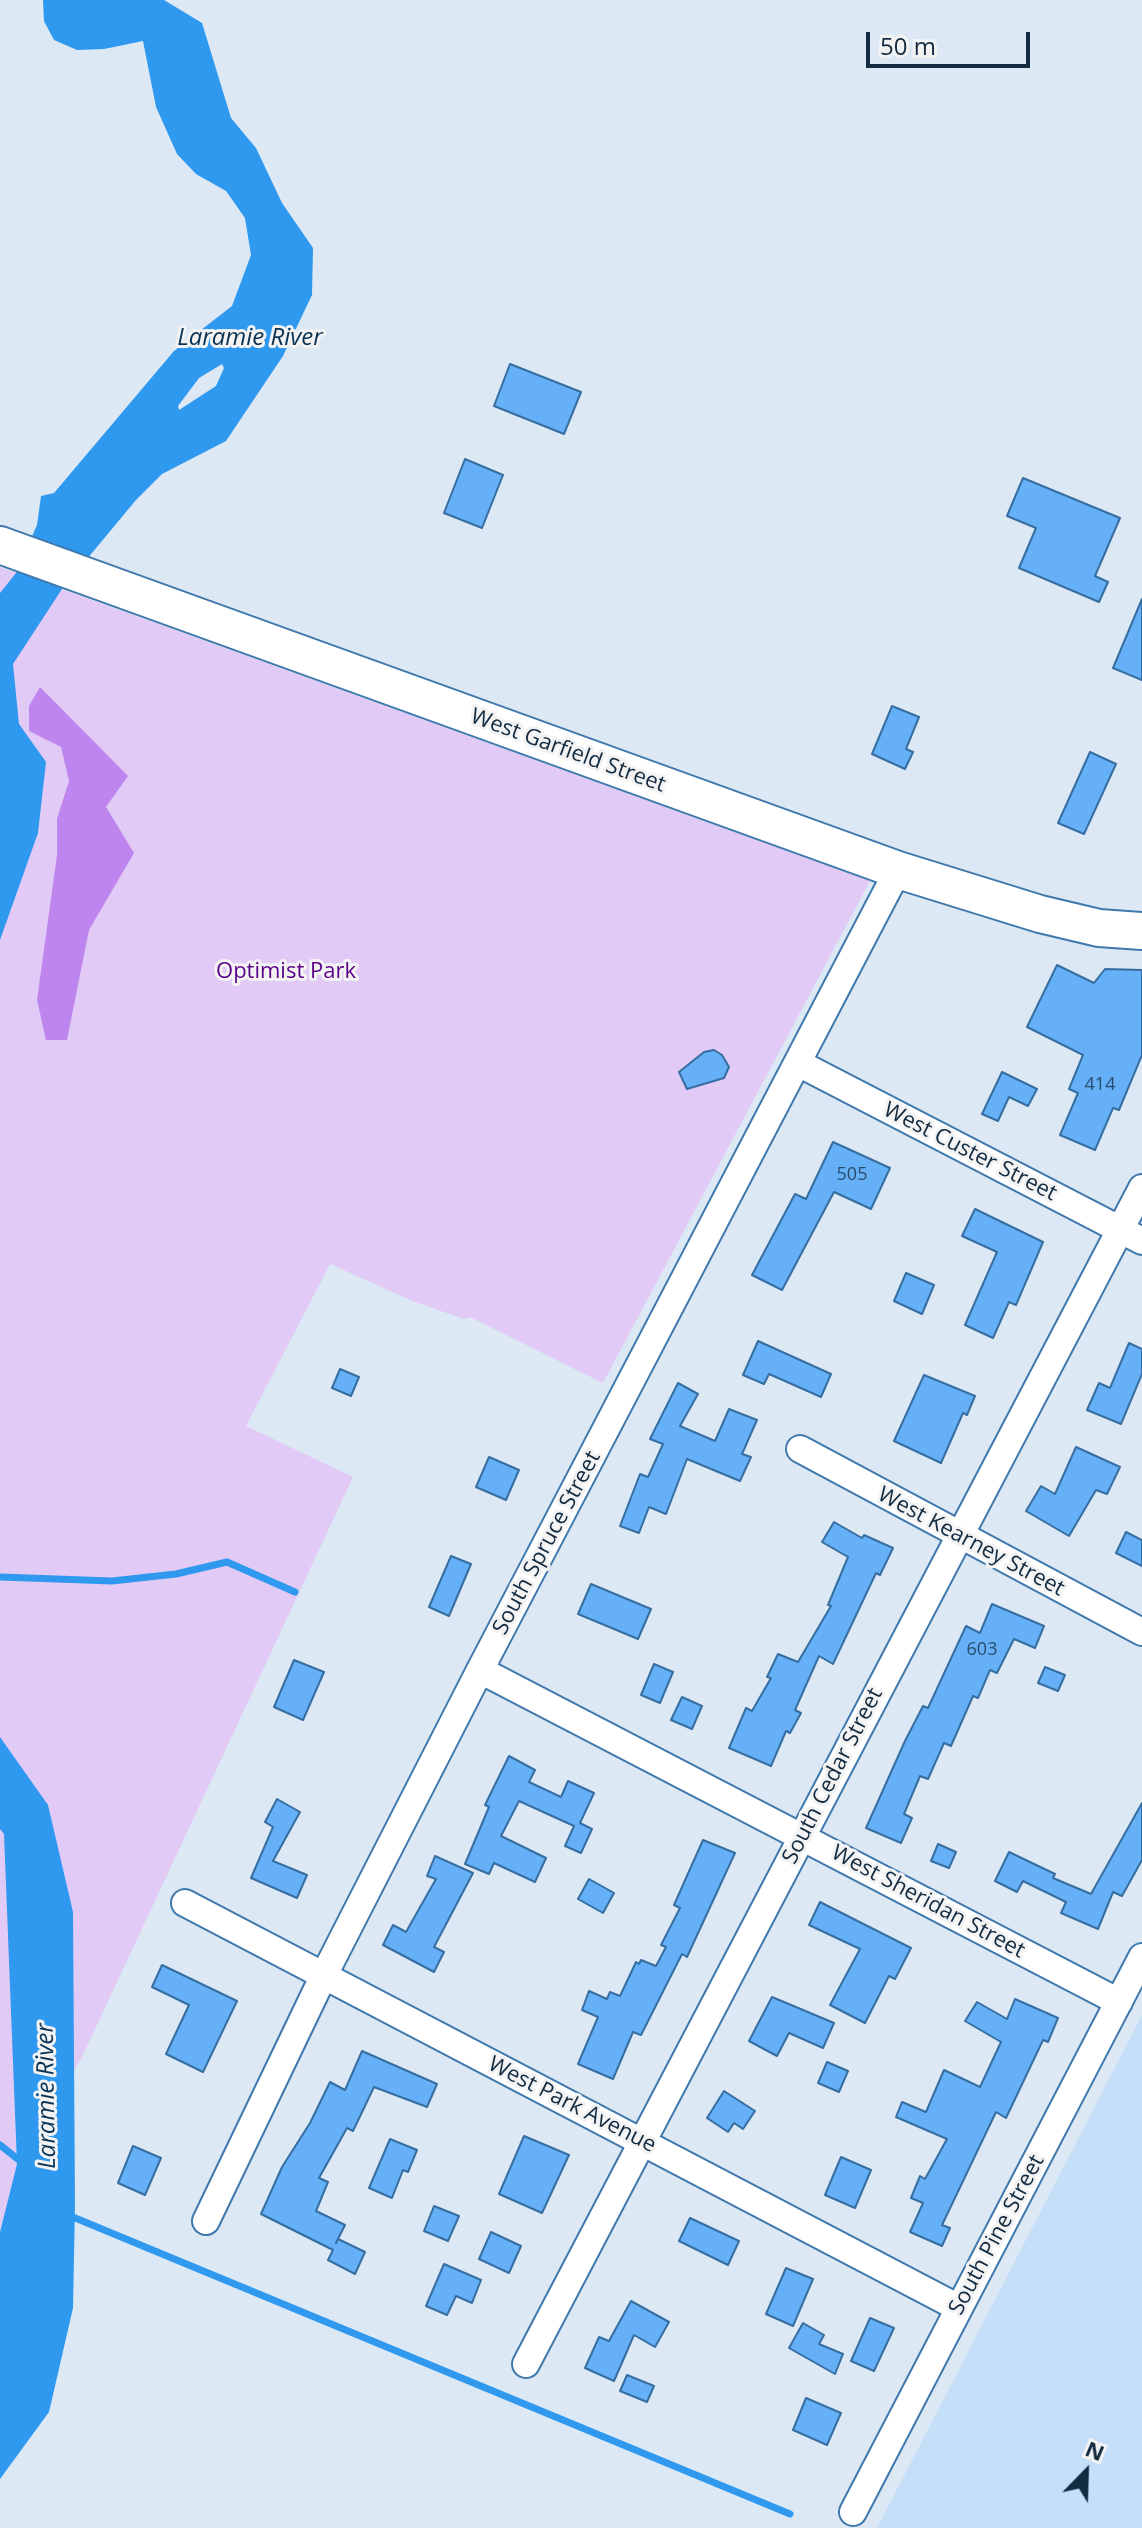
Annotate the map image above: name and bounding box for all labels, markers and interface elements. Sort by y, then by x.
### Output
scale bar [870,16,1034,66]
text: 50 m [880,29,936,62]
water label: Laramie River [177,324,323,352]
street label: West Garfield Street [467,703,669,799]
park label: Optimist Park [216,959,356,985]
house number: 414 [1085,1074,1115,1096]
street label: West Custer Street [879,1097,1061,1207]
house number: 505 [837,1164,867,1186]
street label: South Spruce Street [487,1447,607,1639]
street label: West Kearney Street [873,1482,1069,1602]
house number: 603 [967,1639,997,1661]
street label: South Cedar Street [777,1684,889,1868]
street label: West Sheridan Street [827,1840,1029,1964]
water label: Laramie River [31,2023,63,2169]
street label: West Park Avenue [484,2051,660,2159]
street label: South Pine Street [944,2150,1050,2320]
north arrow [1046,2432,1126,2512]
text: N [1081,2433,1109,2467]

